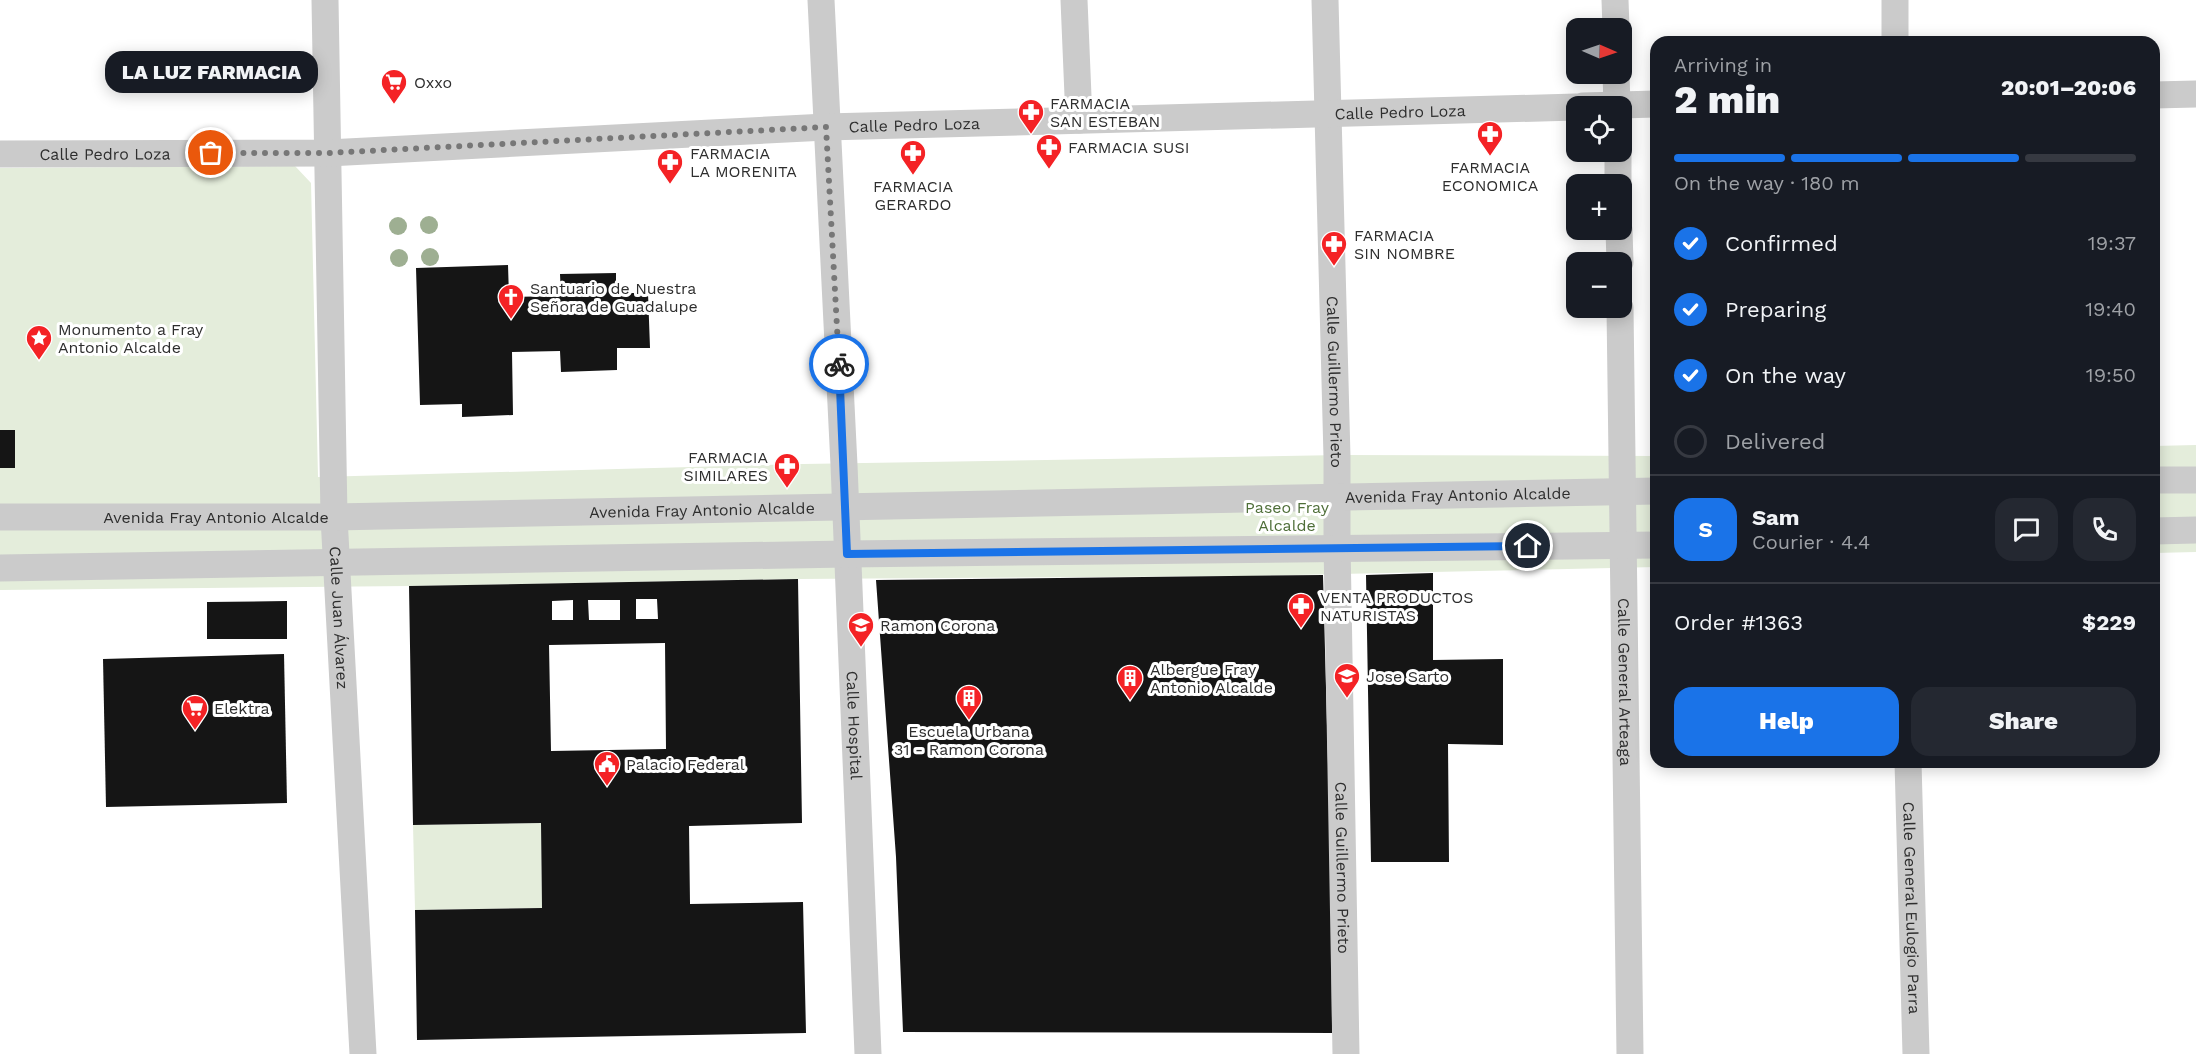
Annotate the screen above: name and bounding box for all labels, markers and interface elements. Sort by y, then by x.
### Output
north arrow [1566,18,1632,84]
map controls [1566,18,1632,318]
callout: LA LUZ FARMACIA [104,51,318,93]
text: Arriving in [1674,53,1772,77]
text: LA LUZ FARMACIA [122,60,301,84]
supermarket icon: Oxxo [379,67,409,105]
place label: Oxxo [414,73,452,92]
text: 20:01–20:06 [2001,75,2136,100]
text: 2 min [1674,77,1780,122]
place label: FARMACIA SAN ESTEBAN [1050,94,1160,131]
button: locate [1566,96,1632,162]
pharmacy icon: FARMACIA SAN ESTEBAN [1016,97,1046,135]
street label: Calle Pedro Loza [1334,101,1466,123]
street label: Calle Pedro Loza [848,114,980,136]
pharmacy icon: FARMACIA ECONOMICA [1475,119,1505,157]
pin [185,127,236,178]
pharmacy icon: FARMACIA SUSI [1034,132,1064,170]
icon: bag [194,136,227,169]
pharmacy icon: FARMACIA GERARDO [898,138,928,176]
place label: FARMACIA SUSI [1068,138,1189,157]
street label: Calle Pedro Loza [39,144,171,164]
place label: FARMACIA LA MORENITA [690,144,797,181]
pharmacy icon: FARMACIA LA MORENITA [655,147,685,185]
place label: FARMACIA ECONOMICA [1442,158,1539,195]
text: On the way · 180 m [1674,171,1860,195]
button: + [1566,174,1632,240]
place label: FARMACIA GERARDO [873,177,953,214]
place label: FARMACIA SIN NOMBRE [1354,226,1455,263]
icon: check [1674,227,1707,260]
pharmacy icon: FARMACIA SIN NOMBRE [1319,229,1349,267]
text: Confirmed [1725,231,1838,256]
text: 19:37 [2088,231,2136,255]
button: − [1566,252,1632,318]
place label: Santuario de Nuestra Señora de Guadalupe [530,279,698,316]
church icon: Santuario de Nuestra Señora de Guadalupe [496,282,526,320]
icon: check [1674,293,1707,326]
street label: Calle Guillermo Prieto [1323,296,1346,468]
text: Preparing [1725,297,1826,322]
text: 19:40 [2085,297,2136,321]
place label: Monumento a Fray Antonio Alcalde [58,320,204,357]
place icon: Monumento a Fray Antonio Alcalde [24,323,54,361]
courier [809,334,869,394]
icon: bike [823,348,856,381]
icon: check [1674,359,1707,392]
text: On the way [1725,363,1846,388]
text: 19:50 [2086,363,2136,387]
text: Delivered [1725,429,1825,454]
place label: FARMACIA SIMILARES [683,448,768,485]
pharmacy icon: FARMACIA SIMILARES [772,451,802,489]
street label: Avenida Fray Antonio Alcalde [1345,484,1571,507]
park label: Paseo Fray Alcalde [1245,498,1330,535]
button: chat [1995,498,2058,561]
button: phone [2073,498,2136,561]
street label: Avenida Fray Antonio Alcalde [589,499,815,522]
text: Sam [1752,505,1800,530]
street label: Avenida Fray Antonio Alcalde [103,508,329,527]
text: S [1698,517,1713,542]
pin [1502,520,1553,571]
icon: home [1511,529,1544,562]
text: Courier · 4.4 [1752,530,1870,554]
street label: Calle Juan Álvarez [326,546,352,690]
place label: VENTA PRODUCTOS NATURISTAS [1320,588,1474,625]
pharmacy icon: VENTA PRODUCTOS NATURISTAS [1286,591,1316,629]
street label: Calle General Arteaga [1614,598,1635,766]
school or university icon: Ramon Corona [846,610,876,648]
text: Order #1363 [1674,610,1803,635]
text: $229 [2082,610,2136,635]
place label: Ramon Corona [880,616,995,635]
place label: Albergue Fray Antonio Alcalde [1150,660,1273,697]
school or university icon: Jose Sarto [1332,661,1362,699]
building icon: Albergue Fray Antonio Alcalde [1115,663,1145,701]
place label: Jose Sarto [1366,667,1449,686]
street label: Calle Hospital [842,670,866,780]
building icon: Escuela Urbana 31 - Ramon Corona [954,683,984,721]
button: Help [1674,687,1899,756]
button: Share [1911,687,2136,756]
supermarket icon: Elektra [180,693,210,731]
place label: Elektra [214,699,269,718]
place label: Escuela Urbana 31 - Ramon Corona [894,722,1044,759]
public building icon: Palacio Federal [592,749,622,787]
place label: Palacio Federal [626,755,745,774]
street label: Calle Guillermo Prieto [1331,782,1353,954]
street label: Calle General Eulogio Parra [1899,801,1924,1015]

